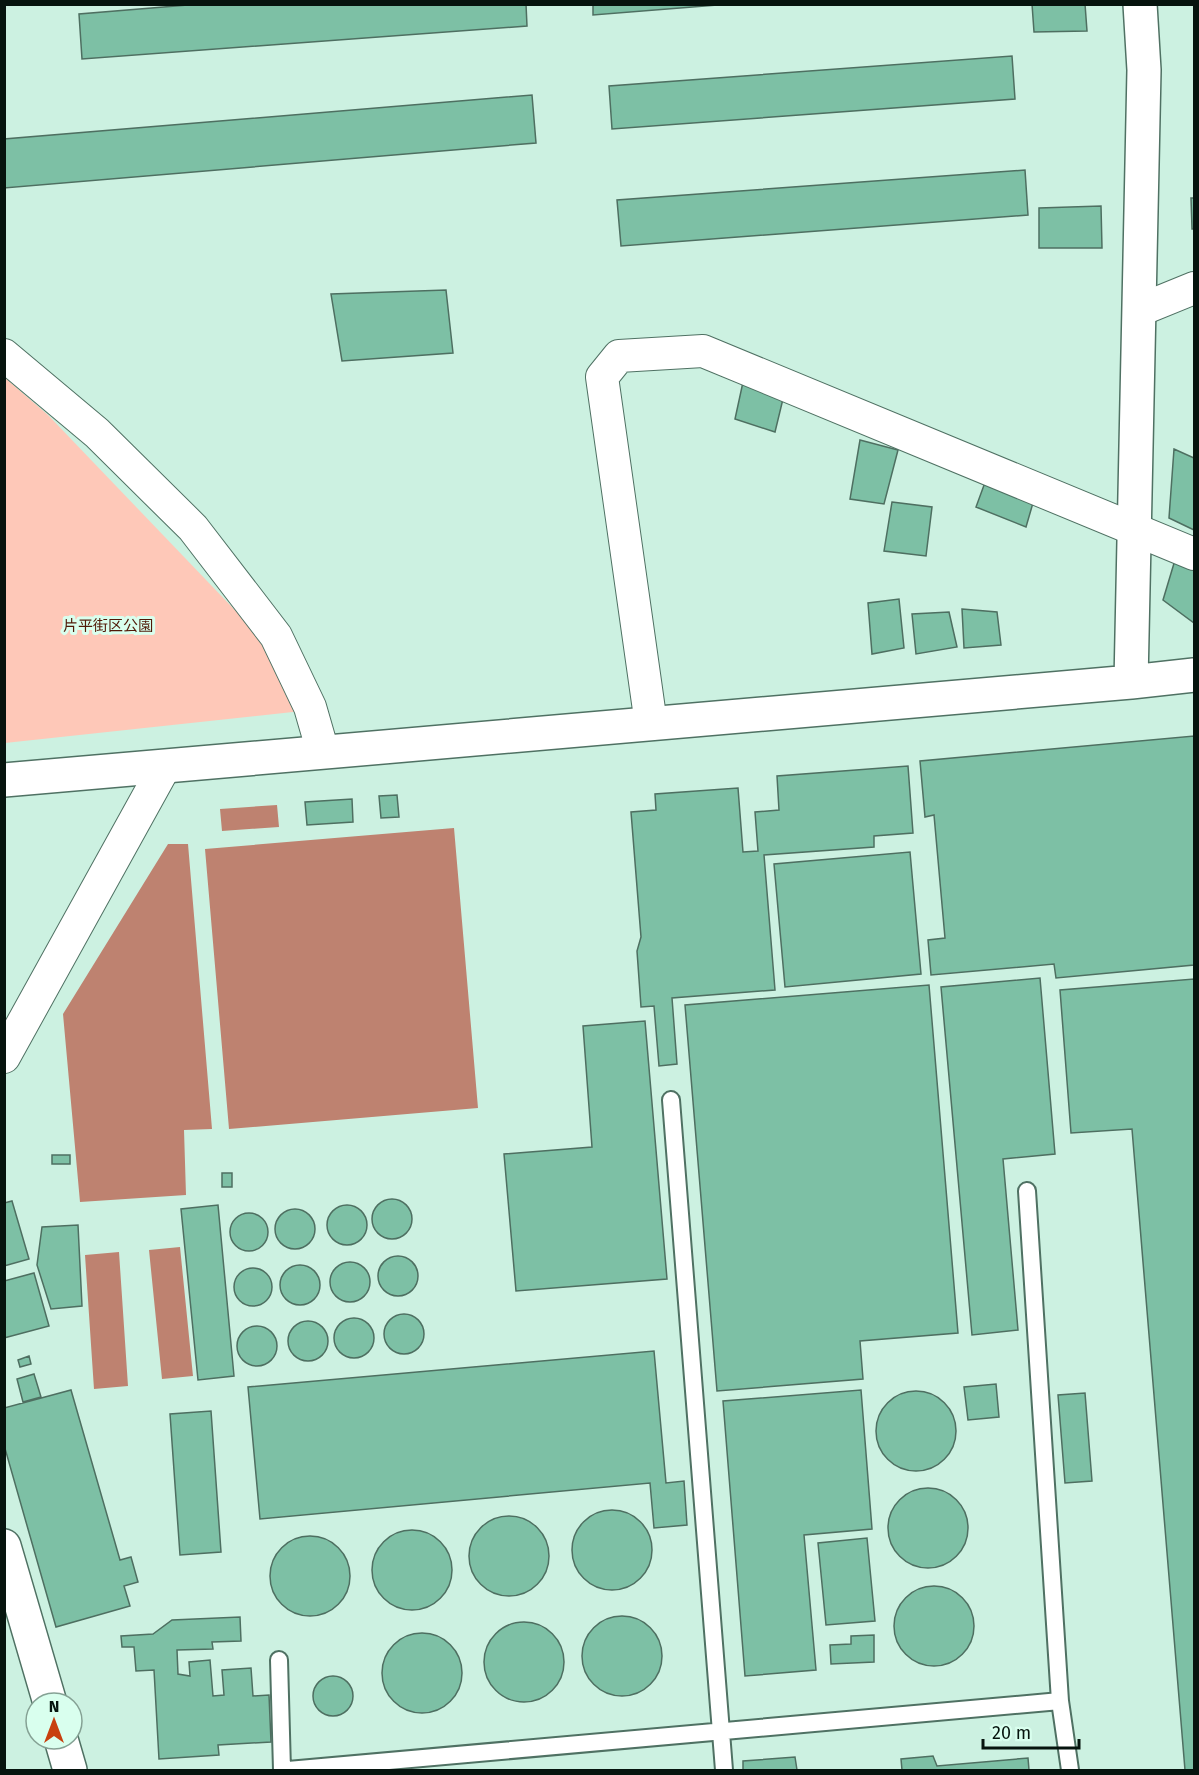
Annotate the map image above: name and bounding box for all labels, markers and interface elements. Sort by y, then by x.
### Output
park label: 片平街区公園 [63,617,153,635]
north arrow [24,1691,84,1751]
text: N [49,1697,59,1716]
scale bar [983,1712,1079,1750]
text: 20 m [992,1722,1031,1744]

